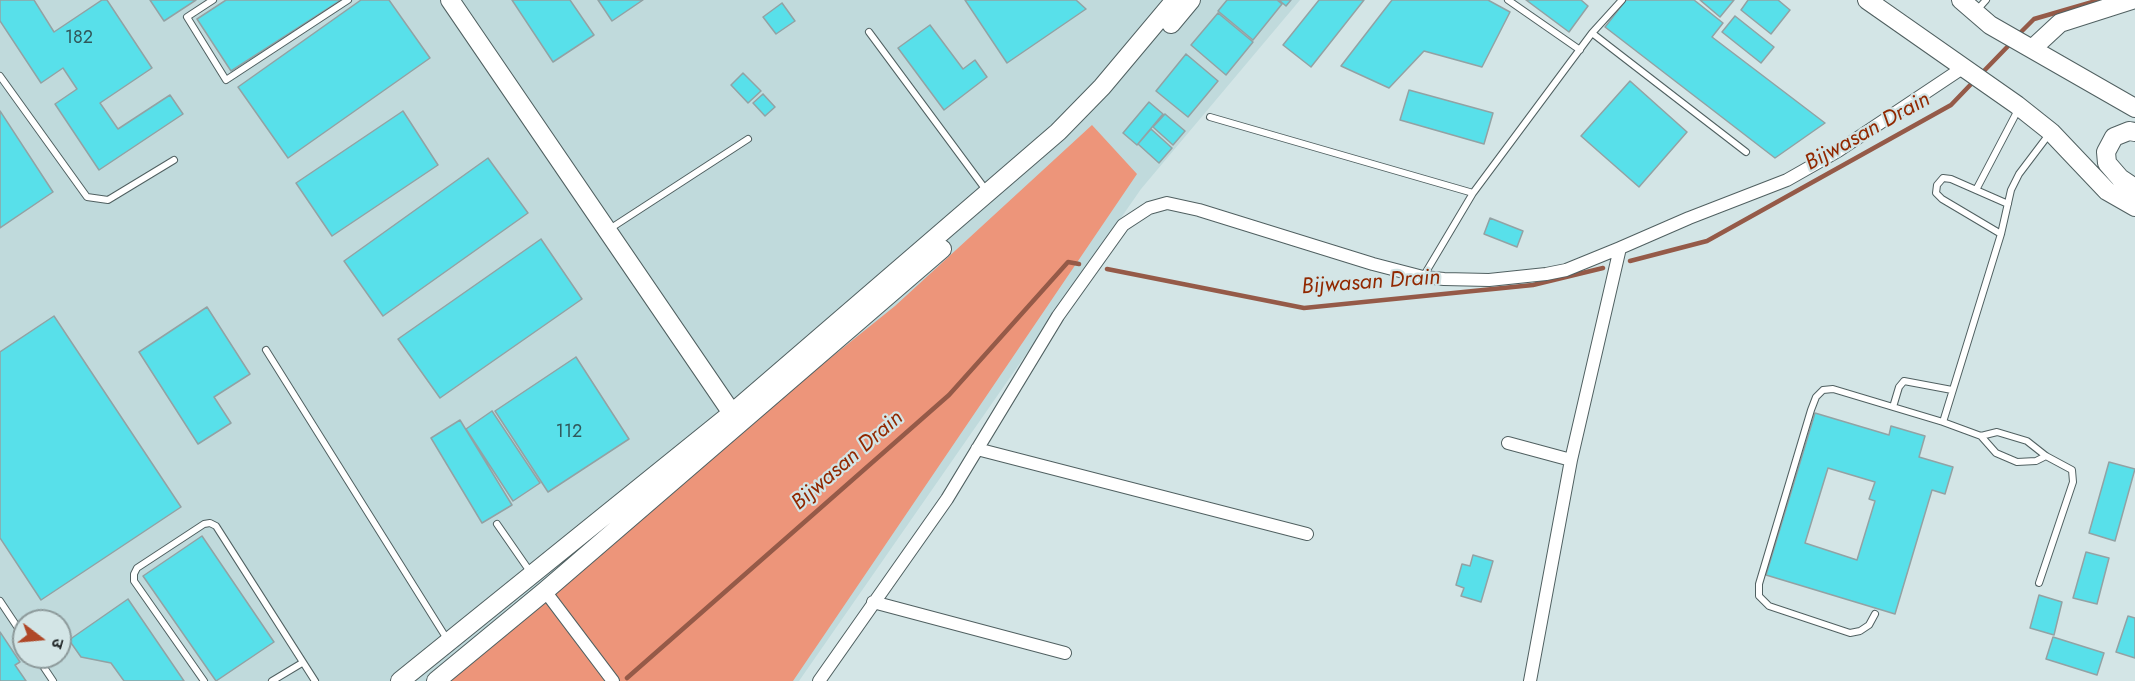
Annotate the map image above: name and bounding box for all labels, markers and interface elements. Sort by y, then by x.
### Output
house number: 182 [65,28,93,50]
water label: Bijwasan Drain [1801,87,1935,177]
water label: Bijwasan Drain [1301,265,1441,301]
water label: Bijwasan Drain [787,405,909,517]
house number: 112 [556,422,582,444]
north arrow [12,609,72,669]
text: उ [46,636,70,651]

